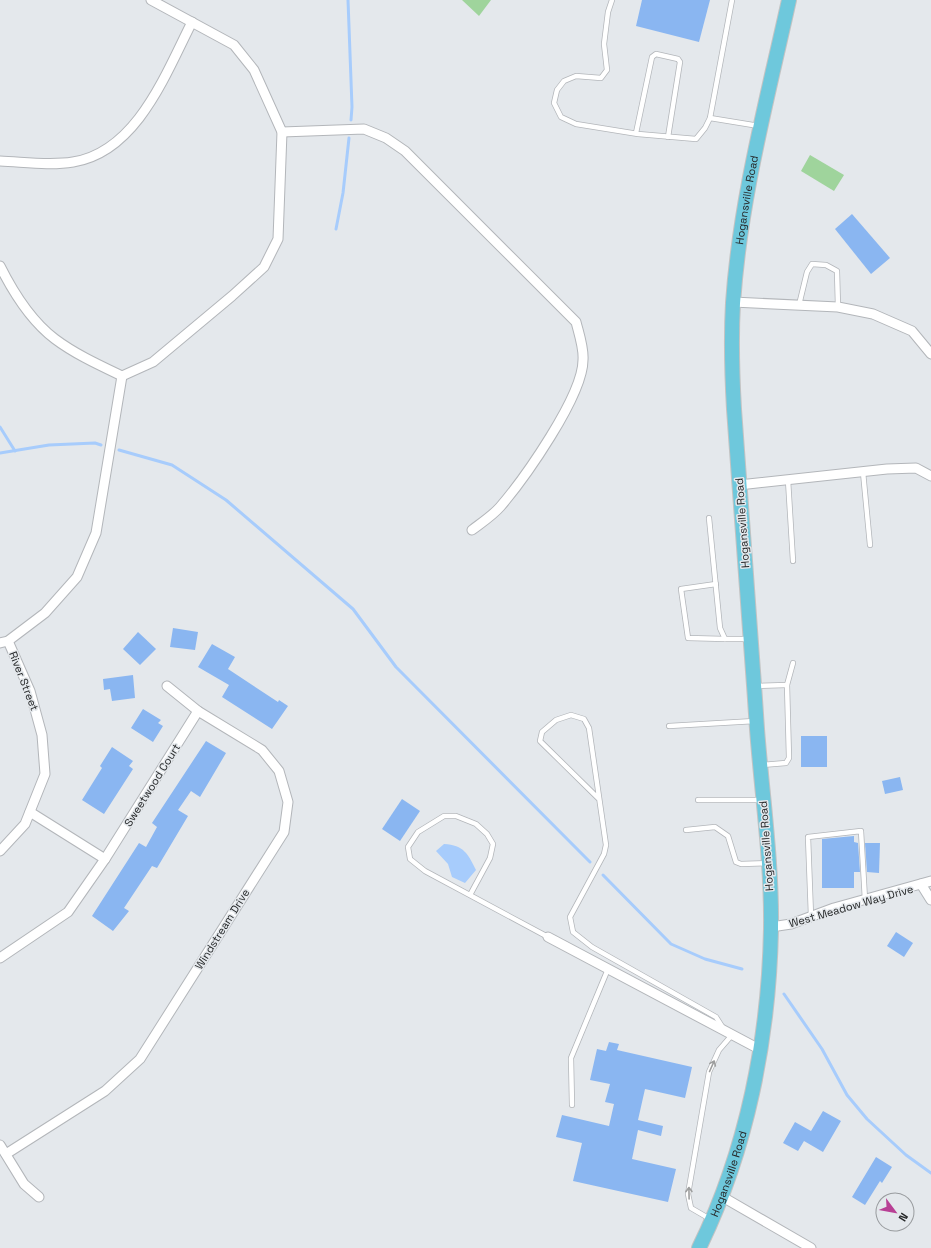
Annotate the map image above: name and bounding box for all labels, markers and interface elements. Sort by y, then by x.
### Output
street label: Hogansville Road [732,154,761,245]
street label: Hogansville Road [732,478,752,568]
street label: River Street [6,649,42,713]
street label: Sweetwood Court [121,741,183,829]
street label: Hogansville Road [756,801,776,891]
street label: West Meadow Way Drive [787,882,915,930]
street label: Windstream Drive [192,886,252,972]
one-way arrow [709,1060,716,1072]
street label: Hogansville Road [707,1129,750,1219]
one-way arrow [685,1187,693,1200]
north arrow [875,1192,915,1232]
text: N [896,1210,911,1224]

